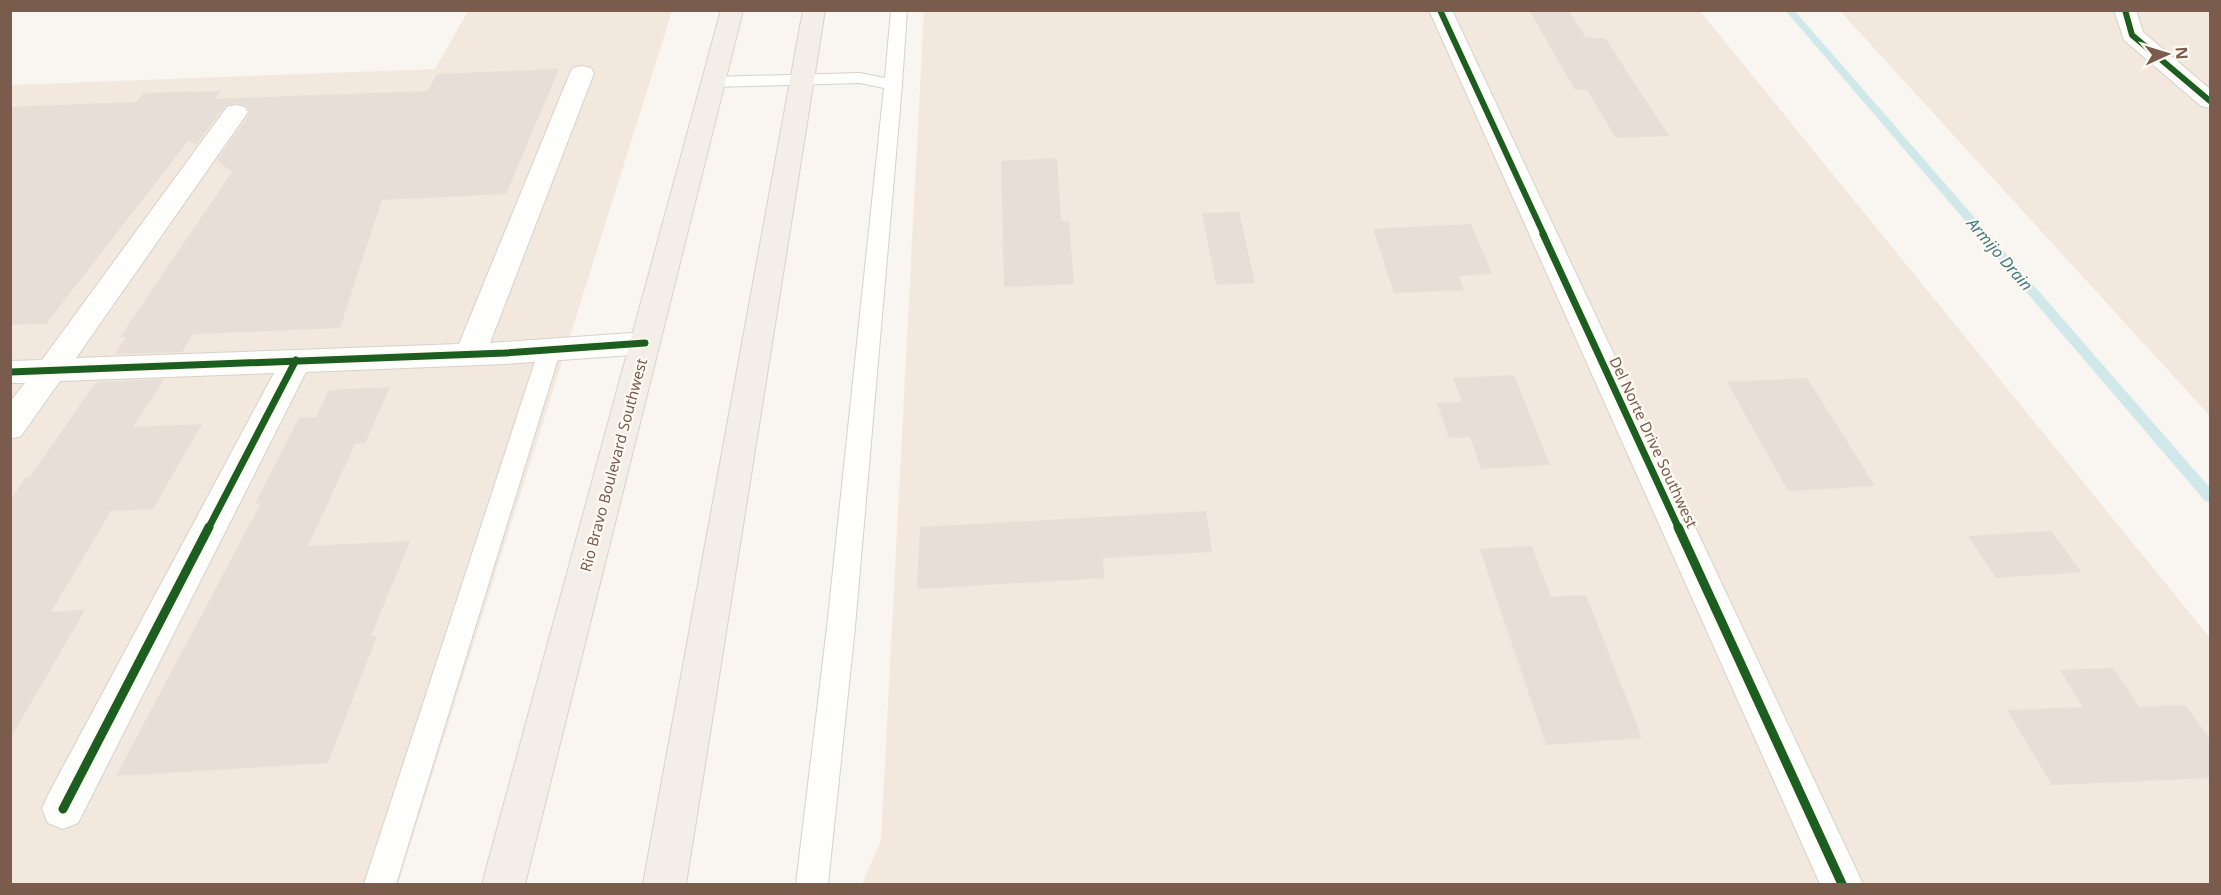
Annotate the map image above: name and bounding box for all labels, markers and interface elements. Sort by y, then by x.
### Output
north arrow [2137,24,2197,84]
text: N [2171,46,2193,60]
water label: Armijo Drain [1962,212,2038,295]
street label: Del Norte Drive Southwest [1605,353,1703,531]
street label: Rio Bravo Boulevard Southwest [575,356,651,574]

